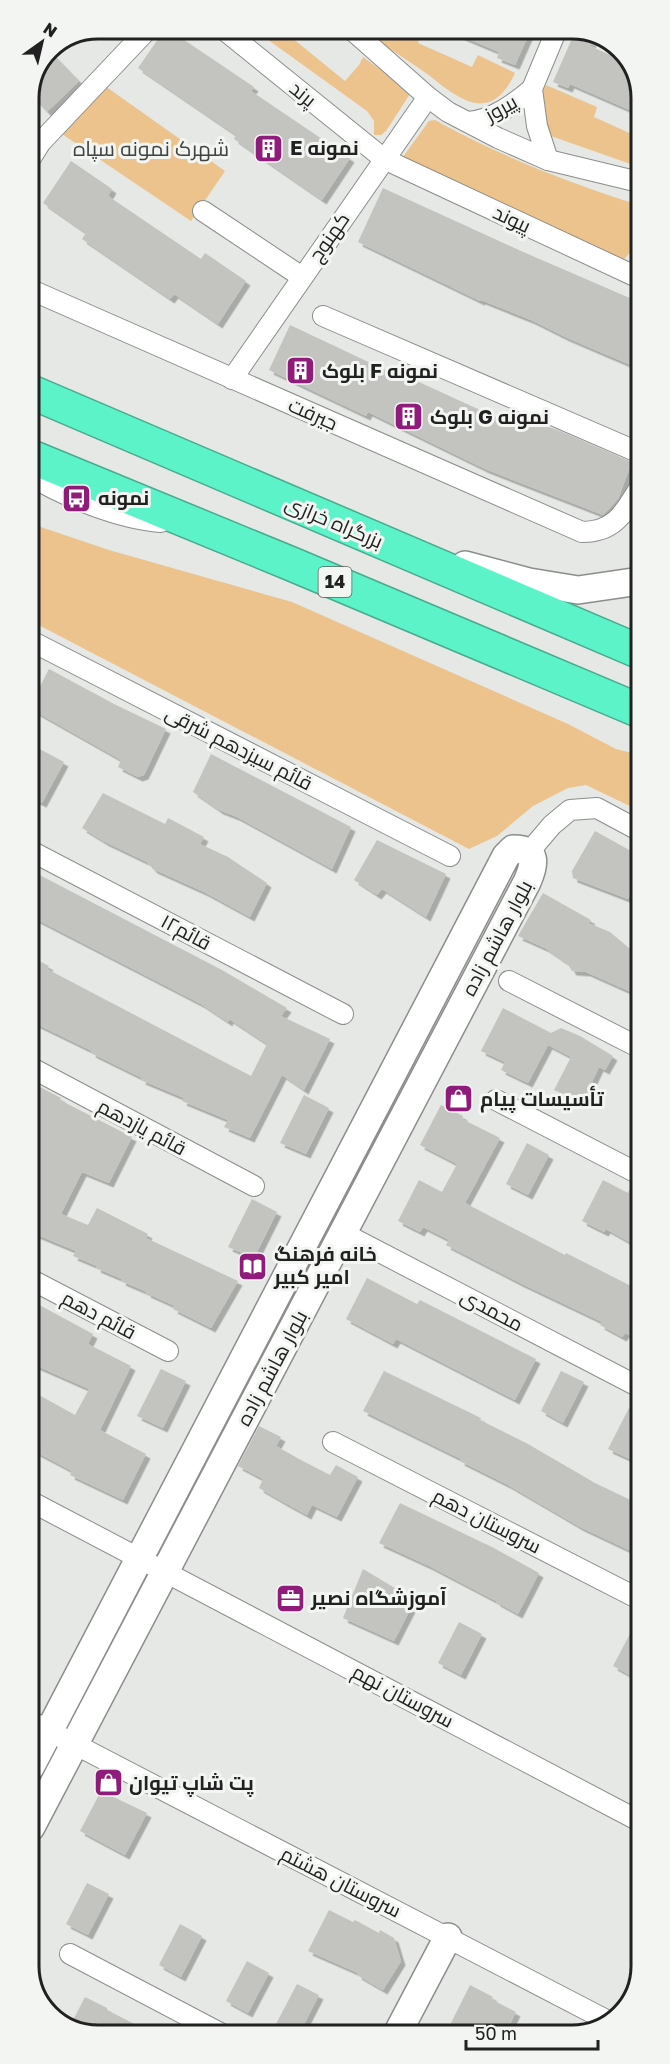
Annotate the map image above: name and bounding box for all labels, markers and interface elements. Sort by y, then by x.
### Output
north arrow [12,12,72,72]
text: N [40,18,61,41]
street label: پرند [284,75,322,113]
street label: پیروز [479,88,522,128]
building icon: E نمونه [253,132,285,164]
district label: شهرک نمونه سپاه [73,135,229,162]
place label: E نمونه [290,135,359,160]
street label: پیوند [489,199,536,239]
street label: كهنوج [303,207,356,267]
building icon: بلوک F نمونه [285,355,317,387]
place label: بلوک F نمونه [322,358,438,383]
street label: جيرفت [285,392,342,435]
building icon: بلوک G نمونه [393,401,425,433]
place label: بلوک G نمونه [430,404,549,429]
bus stop icon: نمونه [61,482,93,514]
place label: نمونه [98,485,149,510]
street label: بزرگراه خرازی [281,490,387,554]
road number: 14 [318,567,352,597]
street label: قائم سیزدهم شرقی [161,700,317,797]
street label: بلوار هاشم زاده [456,876,539,1001]
street label: قائم۱۲ [156,908,216,957]
shop icon: تأسیسات پیام [443,1083,475,1115]
place label: تأسیسات پیام [480,1085,604,1113]
street label: قائم یازدهم [93,1093,191,1162]
place label: خانه فرهنگ امیر کبیر [273,1241,377,1289]
library icon: خانه فرهنگ امیر کبیر [237,1250,269,1282]
street label: محمدی [456,1283,528,1337]
street label: قائم دهم [57,1285,141,1346]
street label: بلوار هاشم زاده [231,1306,314,1431]
street label: سروستان دهم [428,1483,546,1560]
office icon: آموزشگاه نصیر [274,1582,306,1614]
place label: آموزشگاه نصیر [310,1585,447,1610]
street label: سروستان نهم [347,1658,458,1735]
shop icon: پت شاپ تیوان [92,1767,124,1799]
place label: پت شاپ تیوان [129,1770,254,1797]
street label: سروستان هشتم [276,1840,406,1924]
scale bar [466,2013,598,2051]
text: 50 m [475,2022,517,2044]

